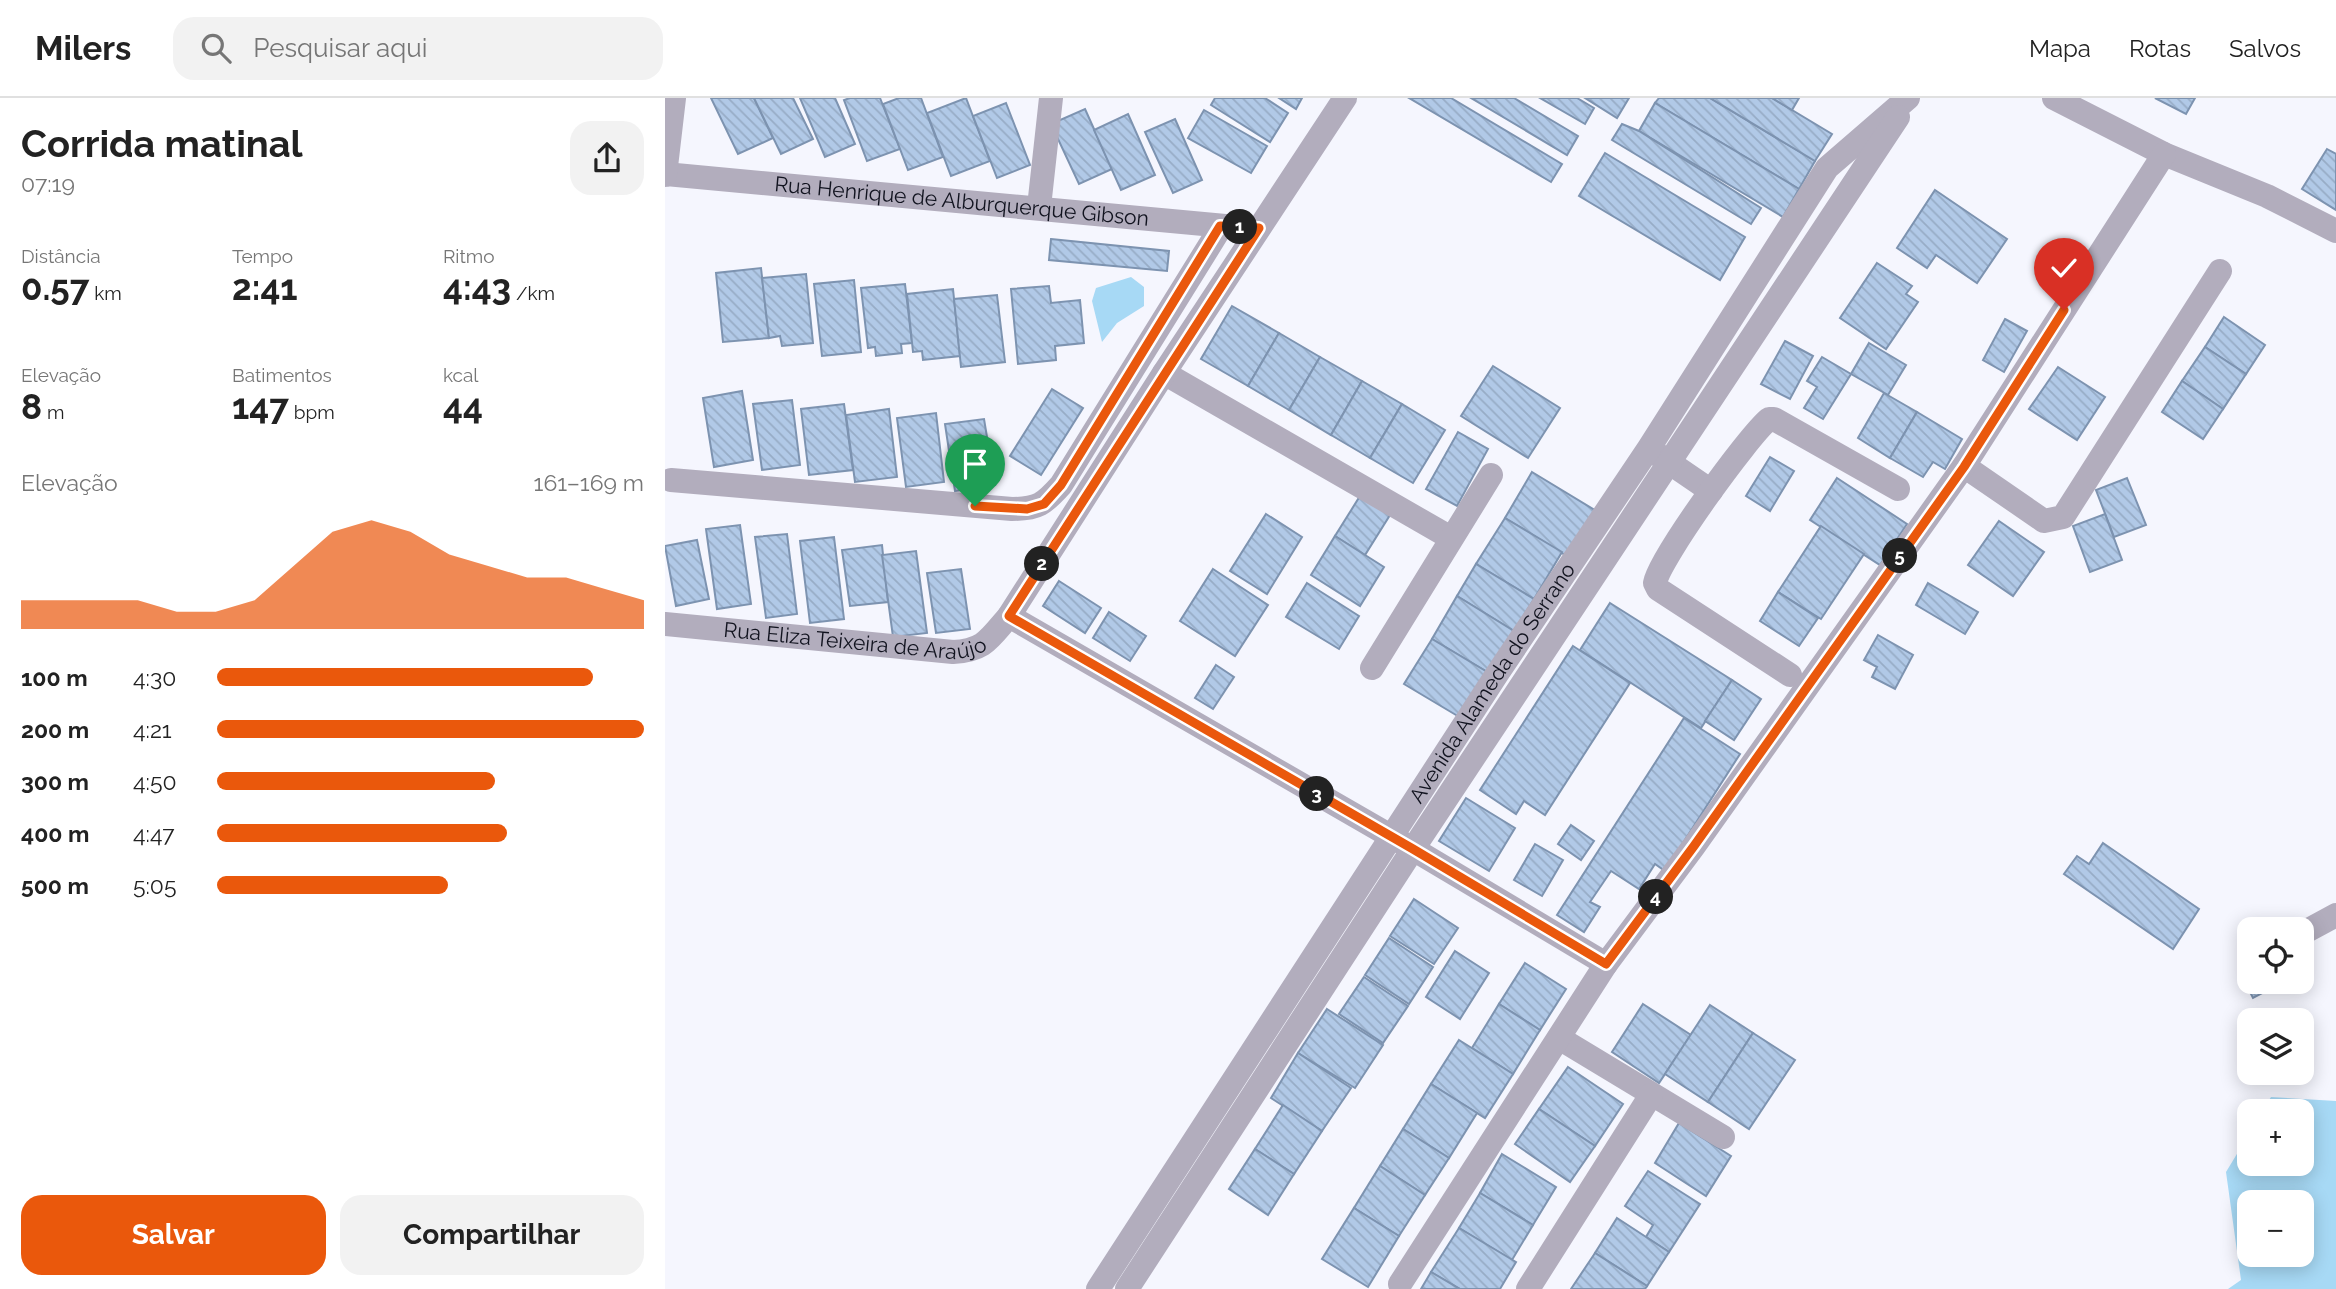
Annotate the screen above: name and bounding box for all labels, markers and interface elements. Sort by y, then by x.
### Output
search box [173,17,663,80]
text: Milers [35,29,131,68]
icon: search [197,29,235,67]
text: Pesquisar aqui [253,33,427,63]
text: Mapa [2029,34,2091,63]
text: Rotas [2129,34,2191,63]
text: Salvos [2229,34,2301,63]
text: Corrida matinal [21,121,303,166]
button: share [570,121,644,195]
text: 07:19 [21,170,75,197]
street label: Rua Henrique de Alburquerque Gibson [773,171,1150,231]
pin: 1 [1223,209,1257,244]
text: 1 [1235,215,1244,237]
pin [2034,238,2094,310]
text: Distância [21,245,101,267]
text: Tempo [232,245,293,267]
text: Ritmo [443,245,495,267]
icon: check [2045,249,2083,287]
text: 0.57 [21,267,89,308]
text: 2:41 [232,267,298,308]
text: 4:43 [443,267,511,308]
text: km [89,282,122,304]
text: /km [511,282,555,304]
text: Elevação [21,364,101,386]
text: Batimentos [232,364,332,386]
text: kcal [443,364,479,386]
text: 8 [21,386,42,427]
text: 147 [232,386,289,427]
text: 44 [443,386,483,427]
text: m [42,401,64,423]
text: bpm [289,401,335,423]
pin [945,434,1005,506]
icon: arrive [956,445,994,483]
text: Elevação [21,469,118,496]
text: 161–169 m [534,469,644,496]
pin: 5 [1883,538,1917,574]
text: 5 [1894,544,1905,566]
pin: 2 [1025,546,1059,582]
text: 2 [1036,552,1047,574]
street label: Avenida Alameda do Serrano [1404,558,1580,808]
street label: Rua Eliza Teixeira de Araújo [723,617,991,664]
text: 100 m [21,664,88,691]
text: 4:30 [133,664,176,691]
text: 200 m [21,716,89,743]
text: 4:21 [133,716,172,743]
text: 300 m [21,768,89,795]
text: 4:50 [133,768,177,795]
pin: 3 [1299,776,1335,812]
text: 3 [1311,782,1322,804]
text: 400 m [21,820,89,847]
text: 4:47 [133,820,175,847]
text: 500 m [21,872,89,899]
text: 5:05 [133,872,176,899]
pin: 4 [1639,880,1674,914]
text: 4 [1650,885,1661,907]
map controls [2237,917,2314,1267]
button: locate [2237,917,2314,994]
button: layers [2237,1008,2314,1085]
button: + [2237,1099,2314,1176]
button: − [2237,1190,2314,1267]
button: Salvar [21,1195,326,1275]
button: Compartilhar [340,1195,644,1275]

